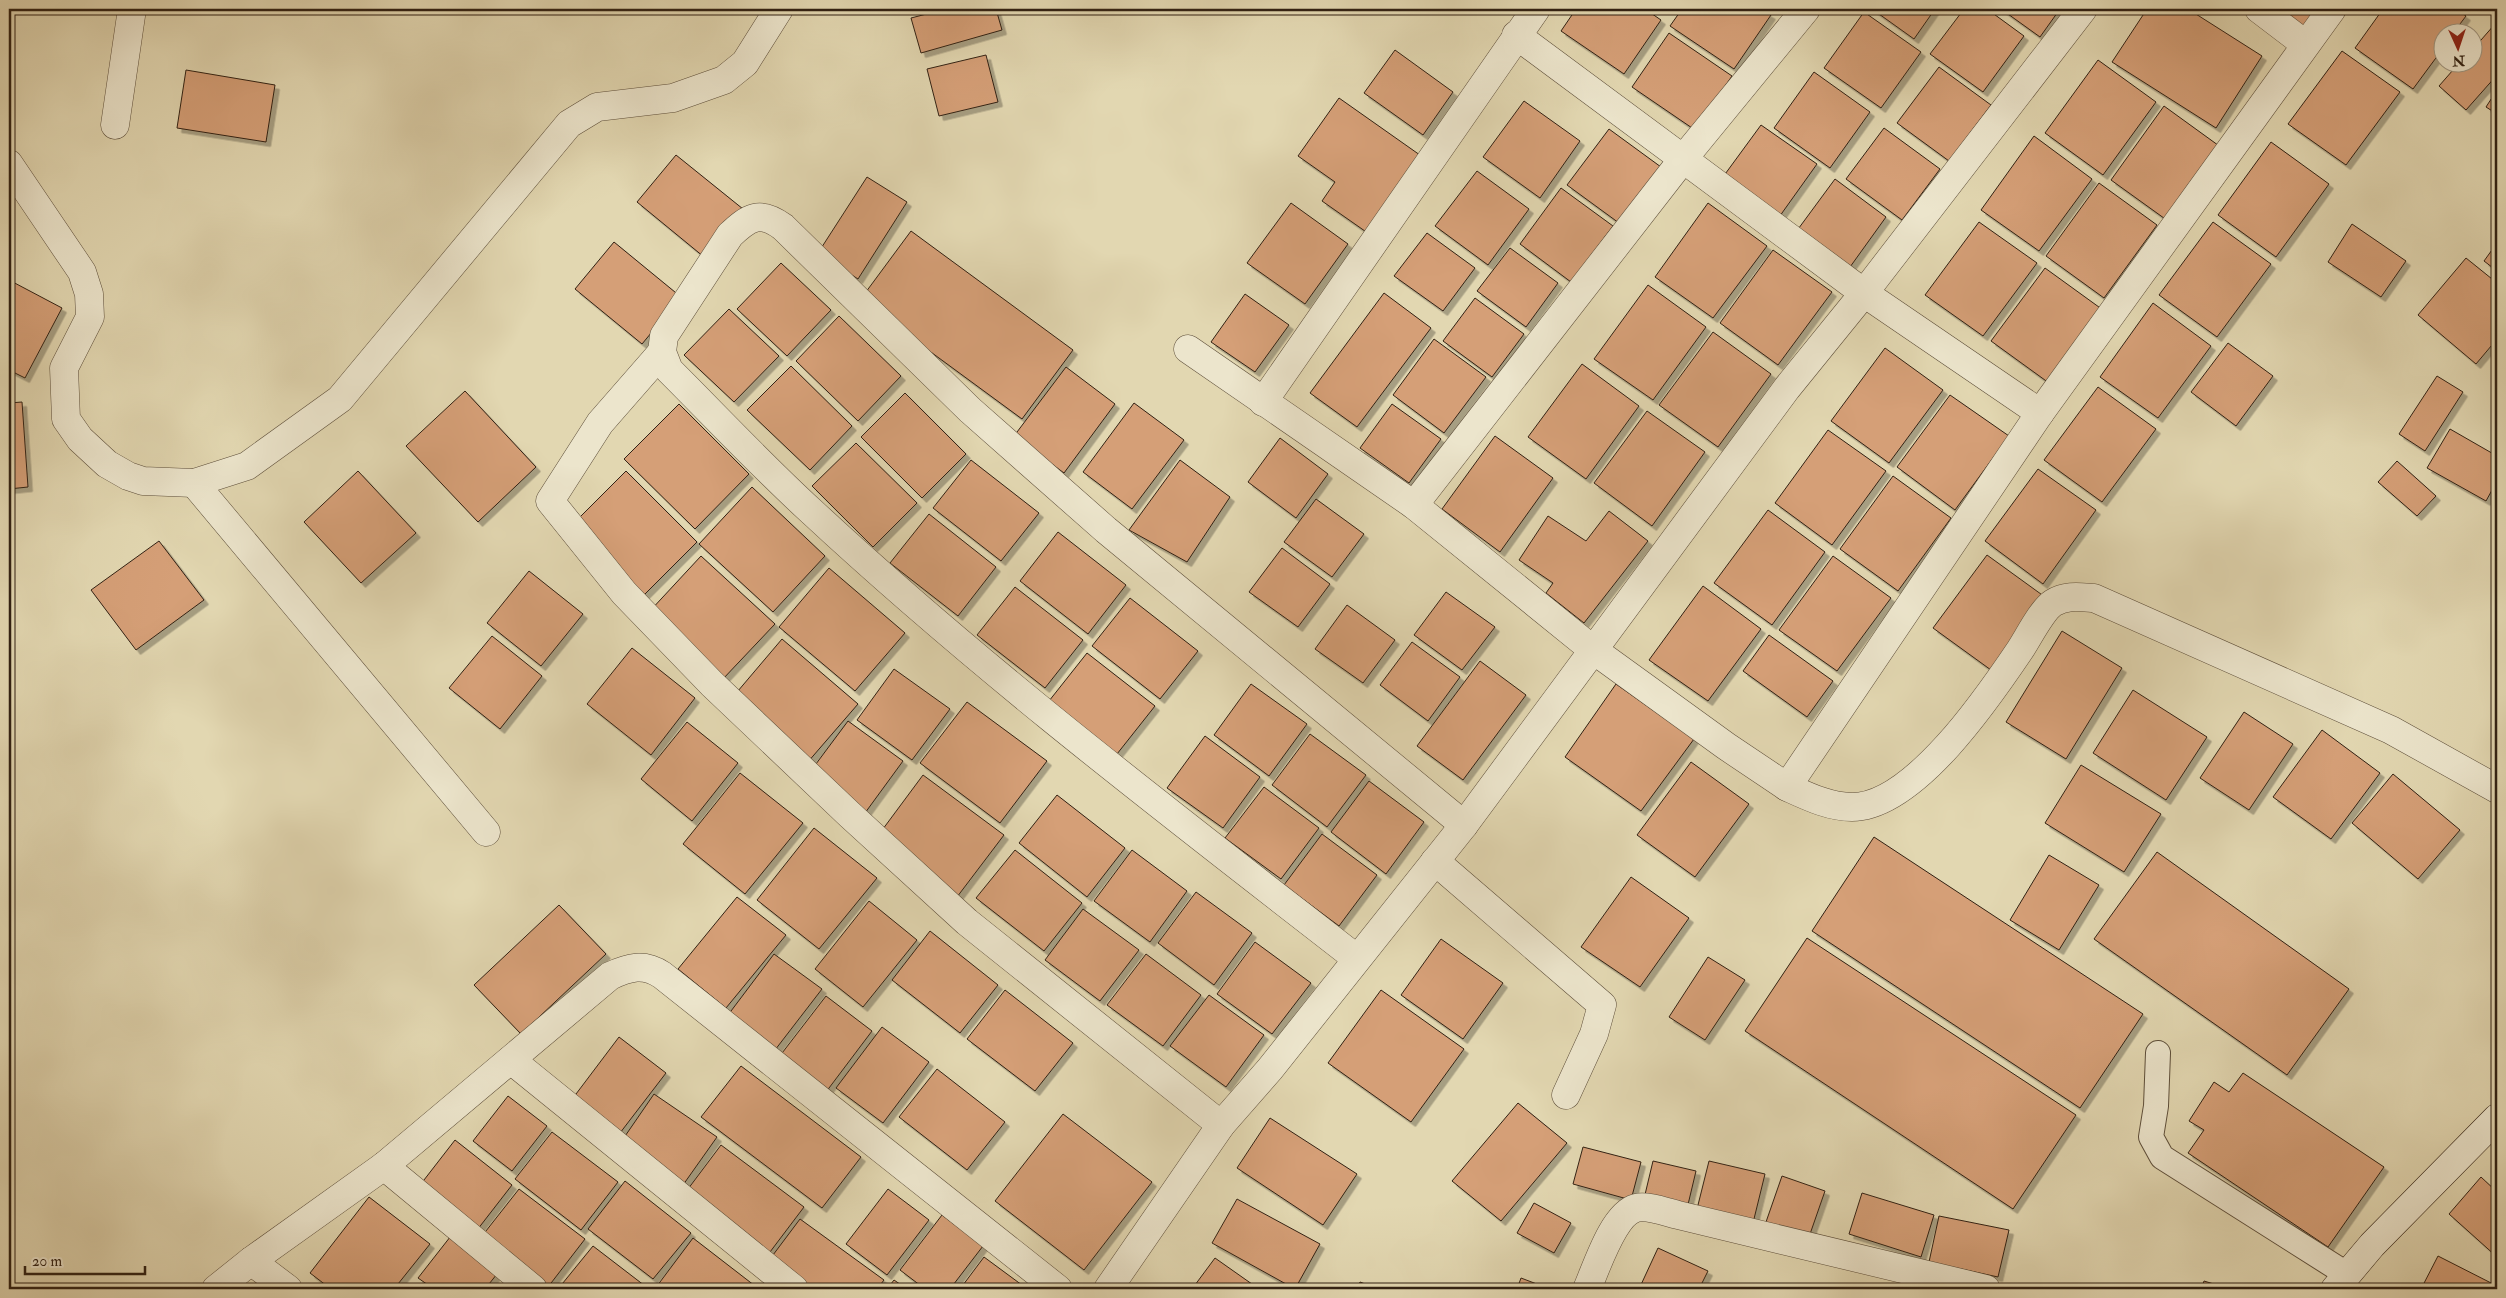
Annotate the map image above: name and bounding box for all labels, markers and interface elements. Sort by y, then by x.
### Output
north arrow [2434,22,2484,72]
text: N [2451,52,2466,69]
scale bar [25,1243,145,1275]
text: 20 m [32,1252,62,1271]

